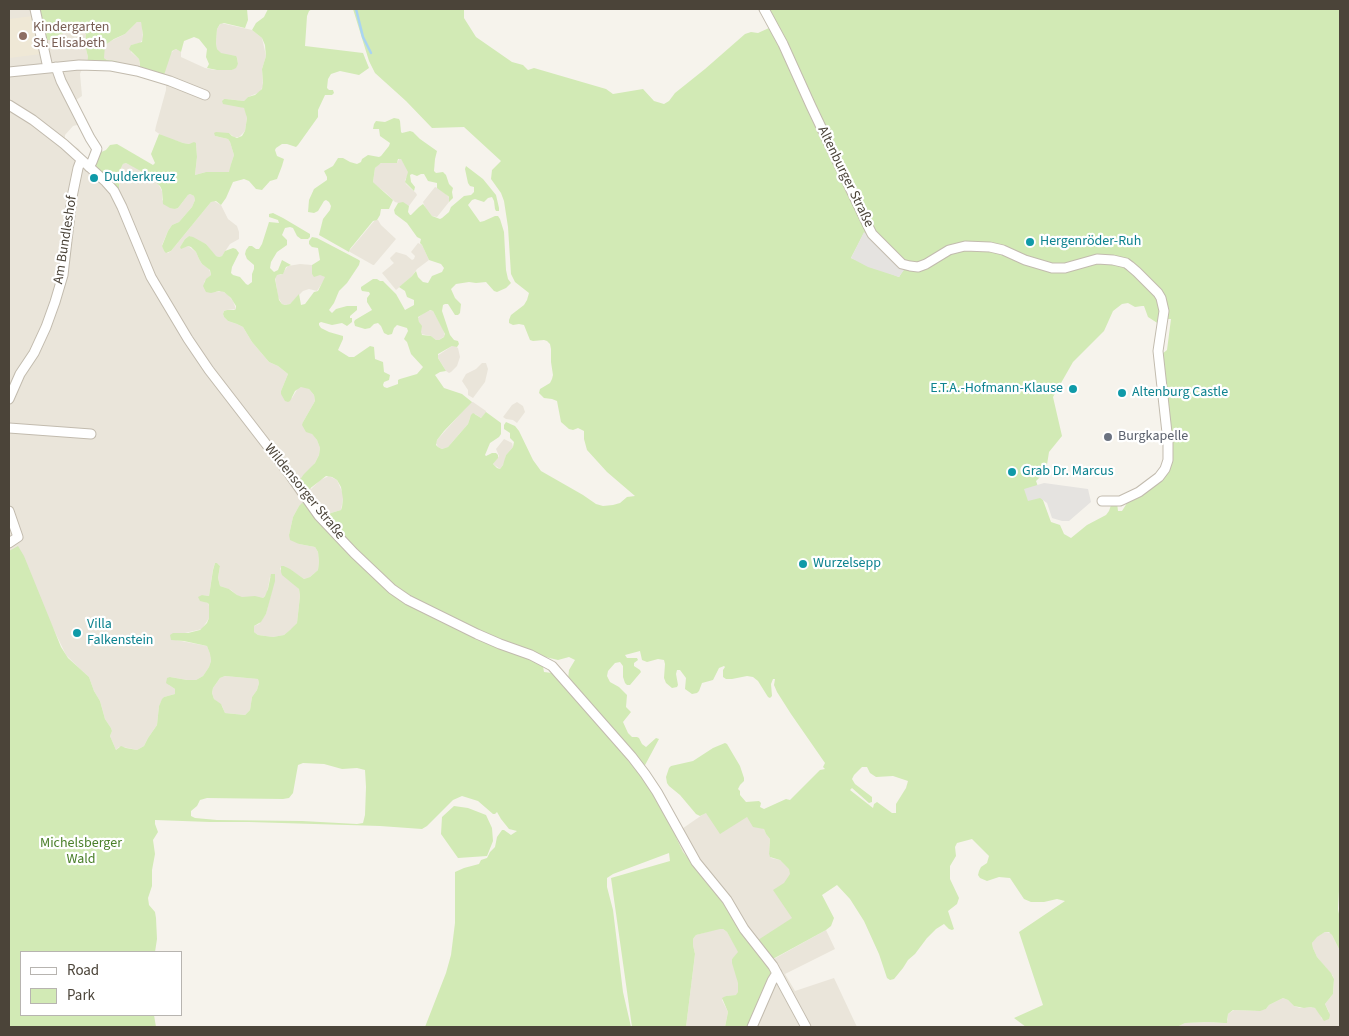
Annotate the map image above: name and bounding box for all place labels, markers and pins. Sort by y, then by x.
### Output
place label: Kindergarten St. Elisabeth [33,20,110,52]
marker: Kindergarten St. Elisabeth [17,30,29,42]
place label: Dulderkreuz [104,170,176,186]
marker: Dulderkreuz [88,172,100,184]
place label: Hergenröder-Ruh [1040,234,1141,250]
marker: Hergenröder-Ruh [1024,236,1036,248]
place label: E.T.A.-Hofmann-Klause [930,381,1063,397]
marker: E.T.A.-Hofmann-Klause [1067,383,1079,395]
place label: Altenburg Castle [1132,385,1228,401]
marker: Altenburg Castle [1116,387,1128,399]
place label: Burgkapelle [1118,429,1188,445]
marker: Burgkapelle [1102,431,1114,443]
place label: Grab Dr. Marcus [1022,464,1114,480]
marker: Grab Dr. Marcus [1006,466,1018,478]
place label: Wurzelsepp [813,556,881,572]
marker: Wurzelsepp [797,558,809,570]
place label: Villa Falkenstein [87,617,154,650]
marker: Villa Falkenstein [71,627,83,639]

